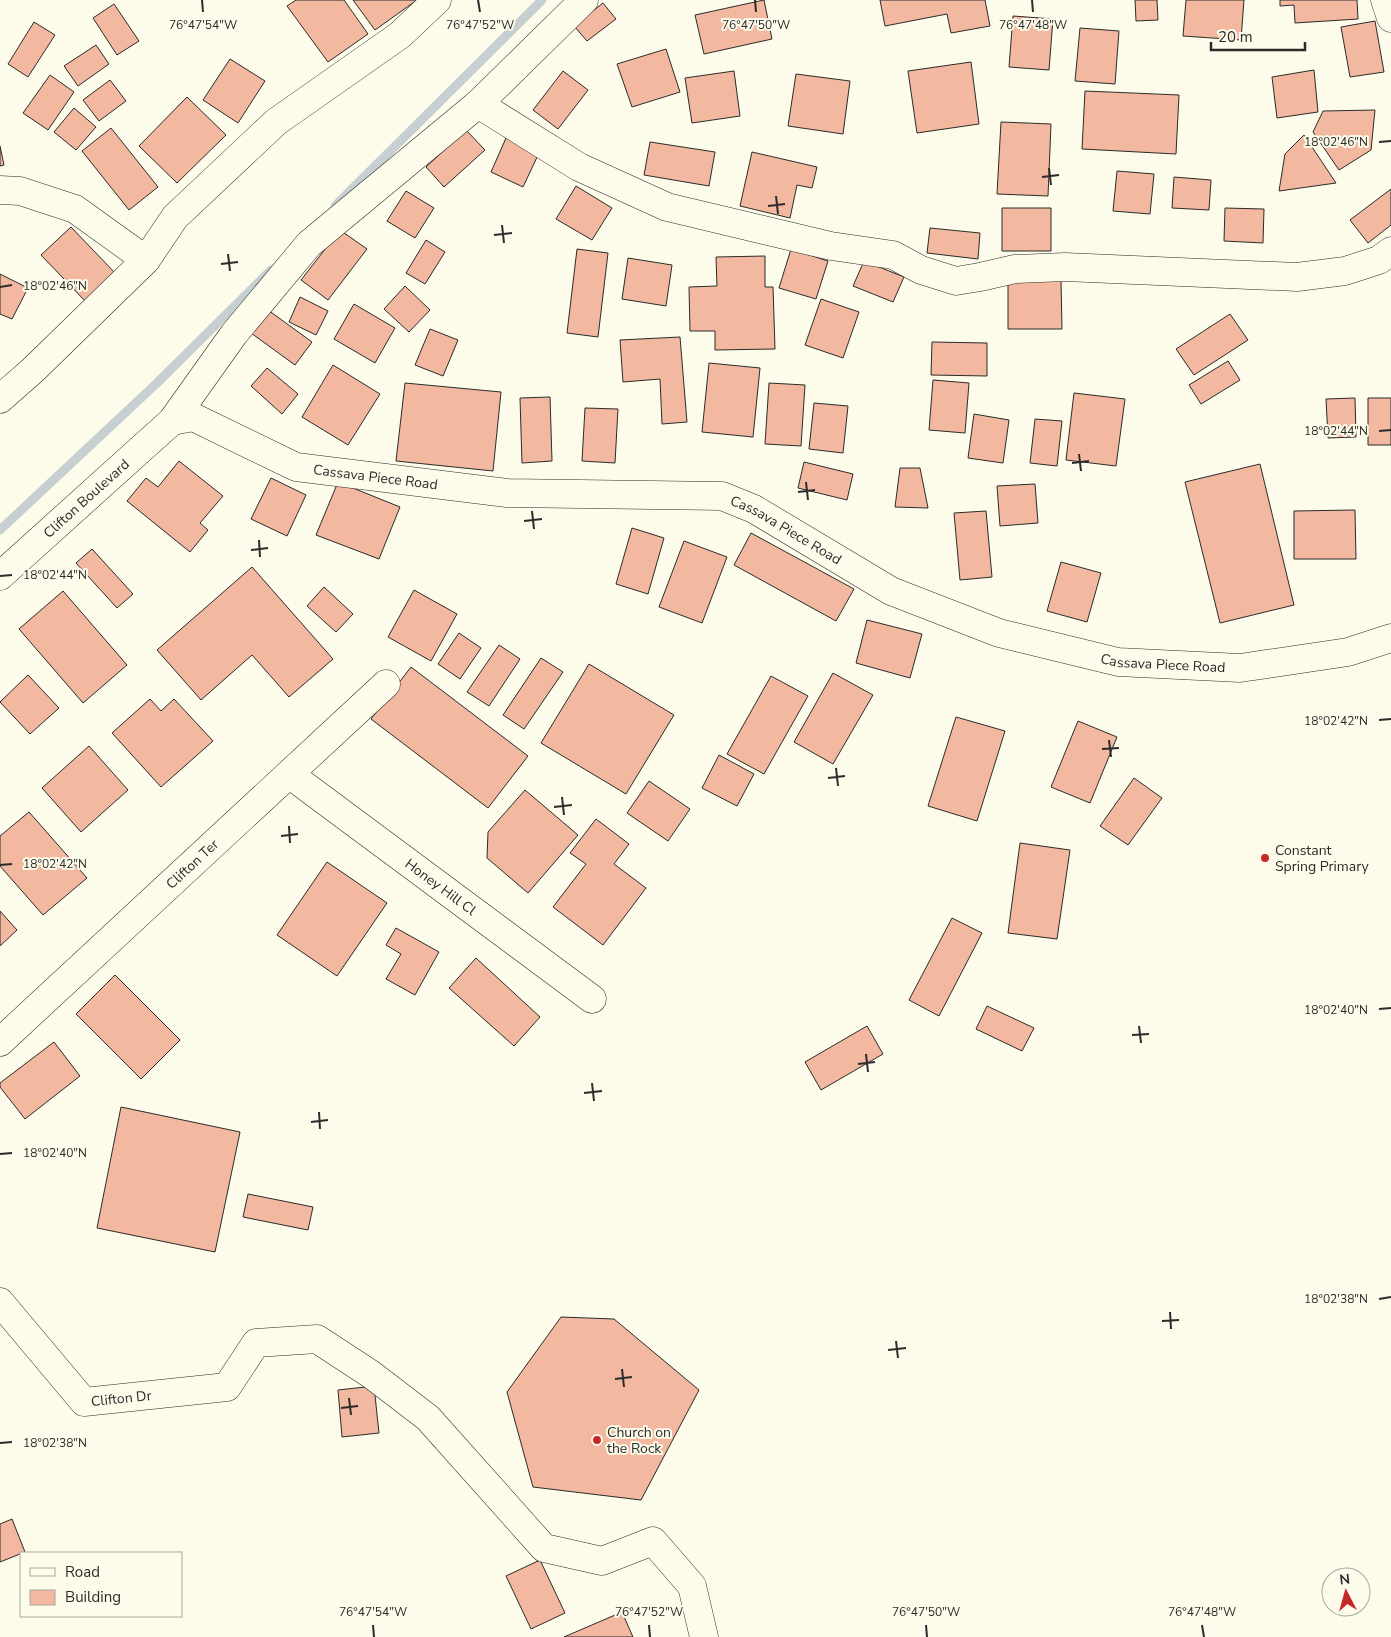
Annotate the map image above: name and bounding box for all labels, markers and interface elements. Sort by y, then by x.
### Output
text: 76°47'54"W [169,17,237,33]
text: 76°47'52"W [446,17,514,33]
text: 76°47'50"W [722,17,790,33]
text: 76°47'48"W [999,17,1067,33]
scale bar [1211,20,1305,52]
text: 20 m [1218,27,1253,47]
text: 18°02'46"N [1304,134,1368,150]
text: 18°02'46"N [23,278,87,294]
text: 18°02'44"N [1304,423,1368,439]
street label: Clifton Boulevard [39,455,133,542]
street label: Cassava Piece Road [312,460,439,494]
street label: Cassava Piece Road [728,491,845,569]
text: 18°02'44"N [23,567,87,583]
street label: Cassava Piece Road [1099,649,1226,677]
text: 18°02'42"N [1304,713,1368,729]
street label: Clifton Ter [162,835,222,893]
place label: Constant Spring Primary [1275,841,1370,876]
marker: Constant Spring Primary [1259,852,1271,864]
street label: Honey Hill Cl [401,854,481,920]
text: 18°02'42"N [23,856,87,872]
text: 18°02'40"N [1304,1002,1368,1018]
text: 18°02'40"N [23,1145,87,1161]
text: 18°02'38"N [1304,1291,1368,1307]
street label: Clifton Dr [90,1385,152,1411]
place label: Church on the Rock [607,1423,671,1458]
marker: Church on the Rock [591,1434,603,1446]
text: 18°02'38"N [23,1435,87,1451]
legend [20,1552,182,1617]
text: Road [65,1562,100,1582]
north arrow [1321,1567,1371,1617]
text: N [1338,1570,1351,1590]
text: Building [65,1587,121,1607]
text: 76°47'54"W [339,1604,407,1620]
text: 76°47'52"W [615,1604,683,1620]
text: 76°47'50"W [892,1604,960,1620]
text: 76°47'48"W [1168,1604,1236,1620]

